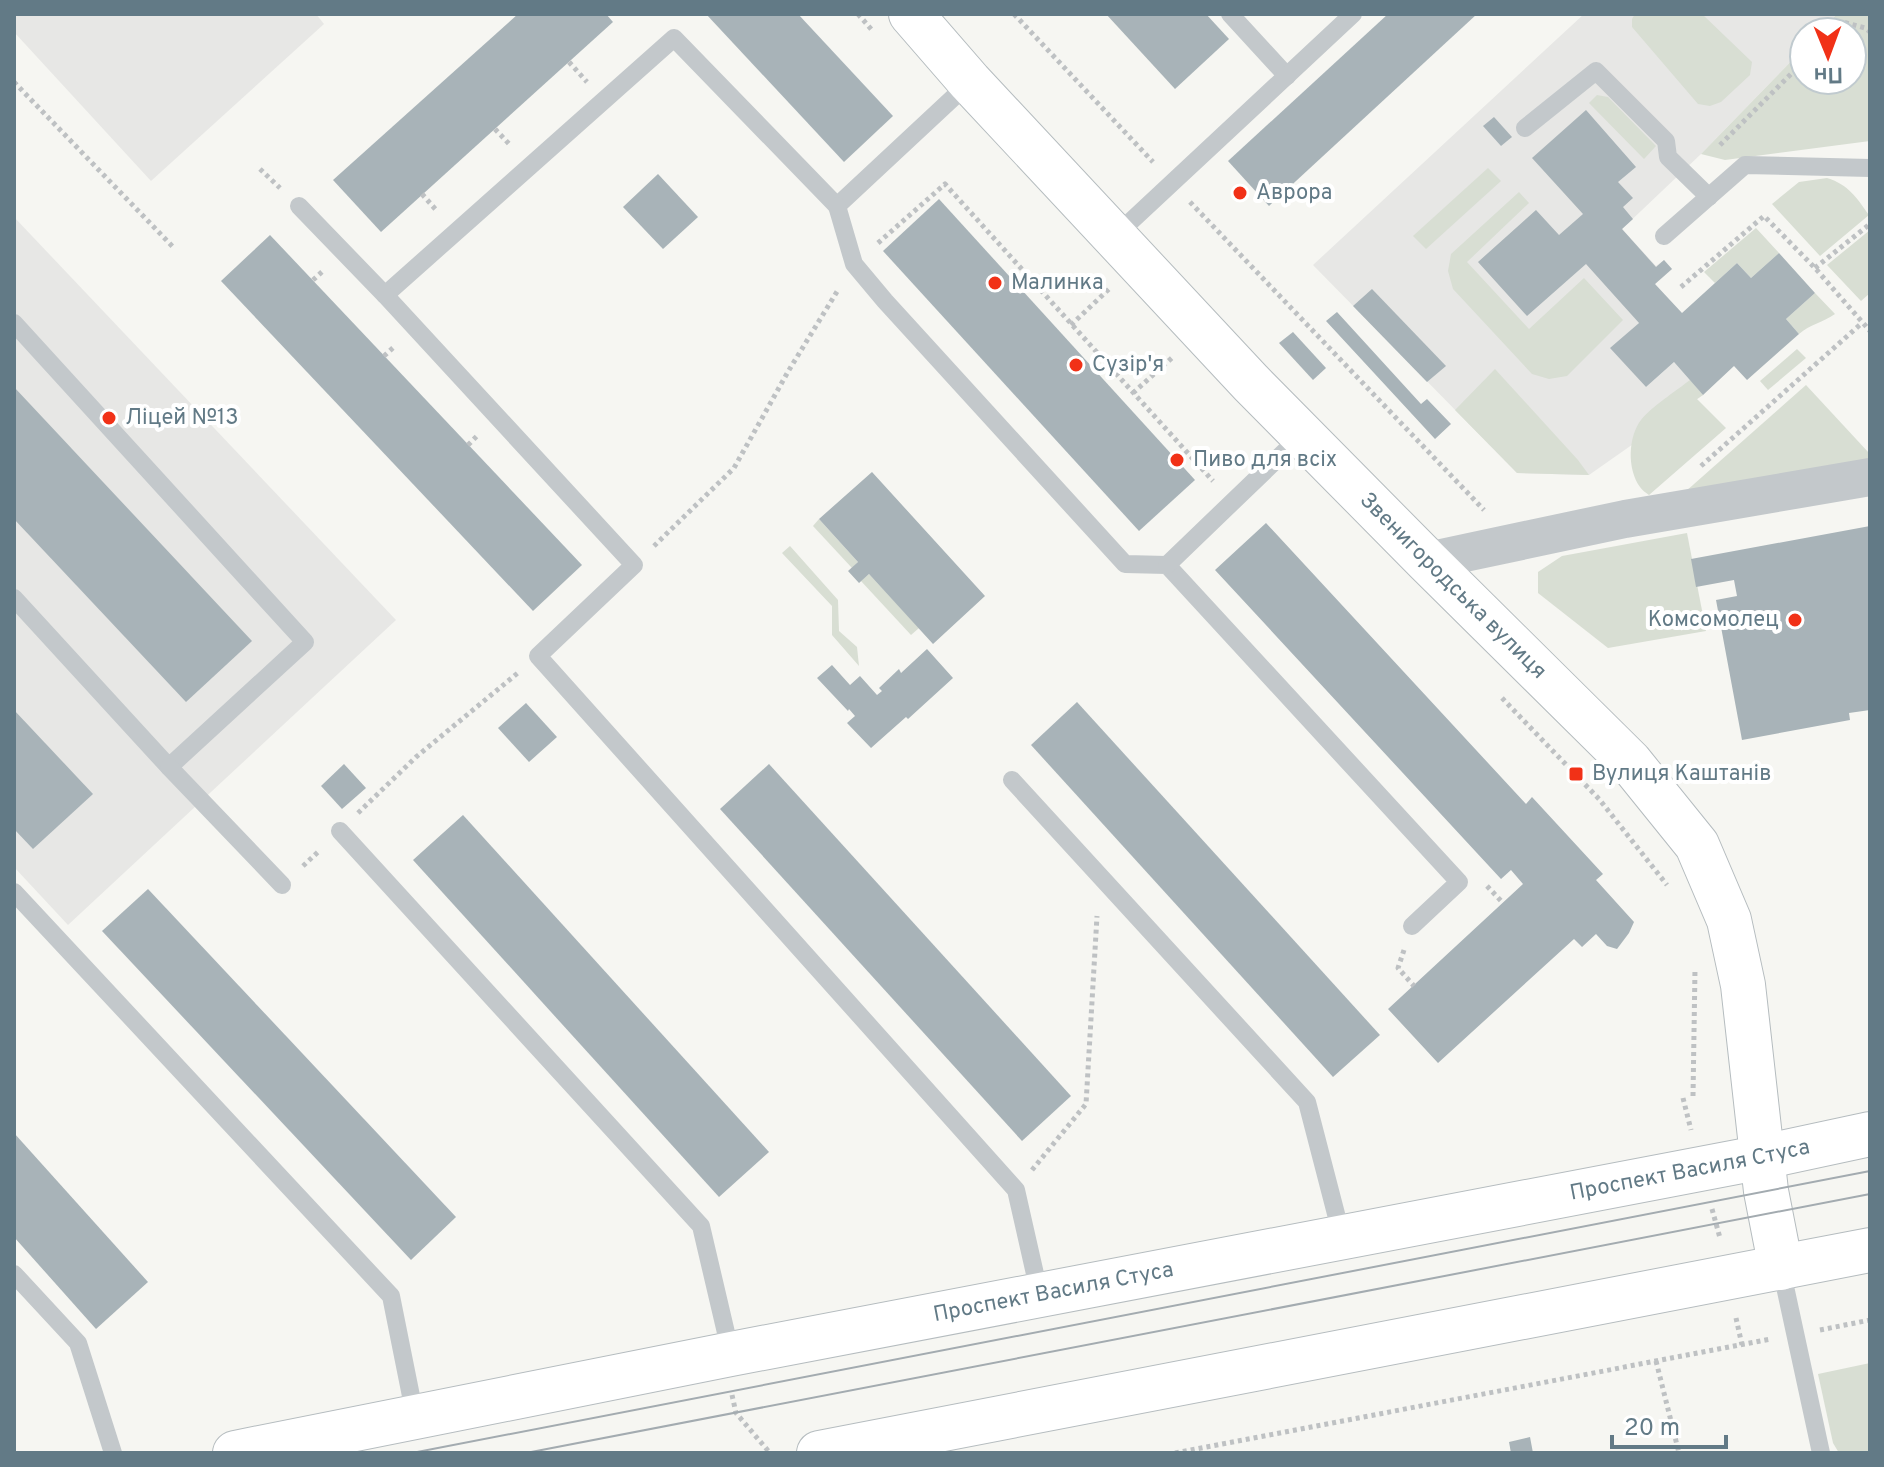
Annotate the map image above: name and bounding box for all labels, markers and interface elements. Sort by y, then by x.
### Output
north arrow [1788,16,1868,96]
text: Пн [1813,60,1843,87]
place label: Аврора [1256,180,1332,207]
marker: Аврора [1231,184,1249,202]
place label: Малинка [1011,270,1104,297]
marker: Малинка [986,274,1004,292]
place label: Сузір'я [1092,352,1164,379]
marker: Сузір'я [1067,356,1085,374]
place label: Ліцей №13 [125,405,238,432]
marker: Ліцей №13 [100,409,118,427]
place label: Пиво для всіх [1193,447,1337,474]
marker: Пиво для всіх [1168,451,1186,469]
street label: Звенигородська вулиця [1354,487,1552,685]
place label: Комсомолец [1648,607,1779,634]
marker: Комсомолец [1786,611,1804,629]
place label: Вулиця Каштанів [1592,761,1771,788]
marker: Вулиця Каштанів [1567,765,1585,783]
street label: Проспект Василя Стуса [1568,1134,1812,1207]
street label: Проспект Василя Стуса [931,1256,1176,1329]
scale bar [1612,1399,1726,1449]
text: 20 m [1624,1414,1680,1444]

